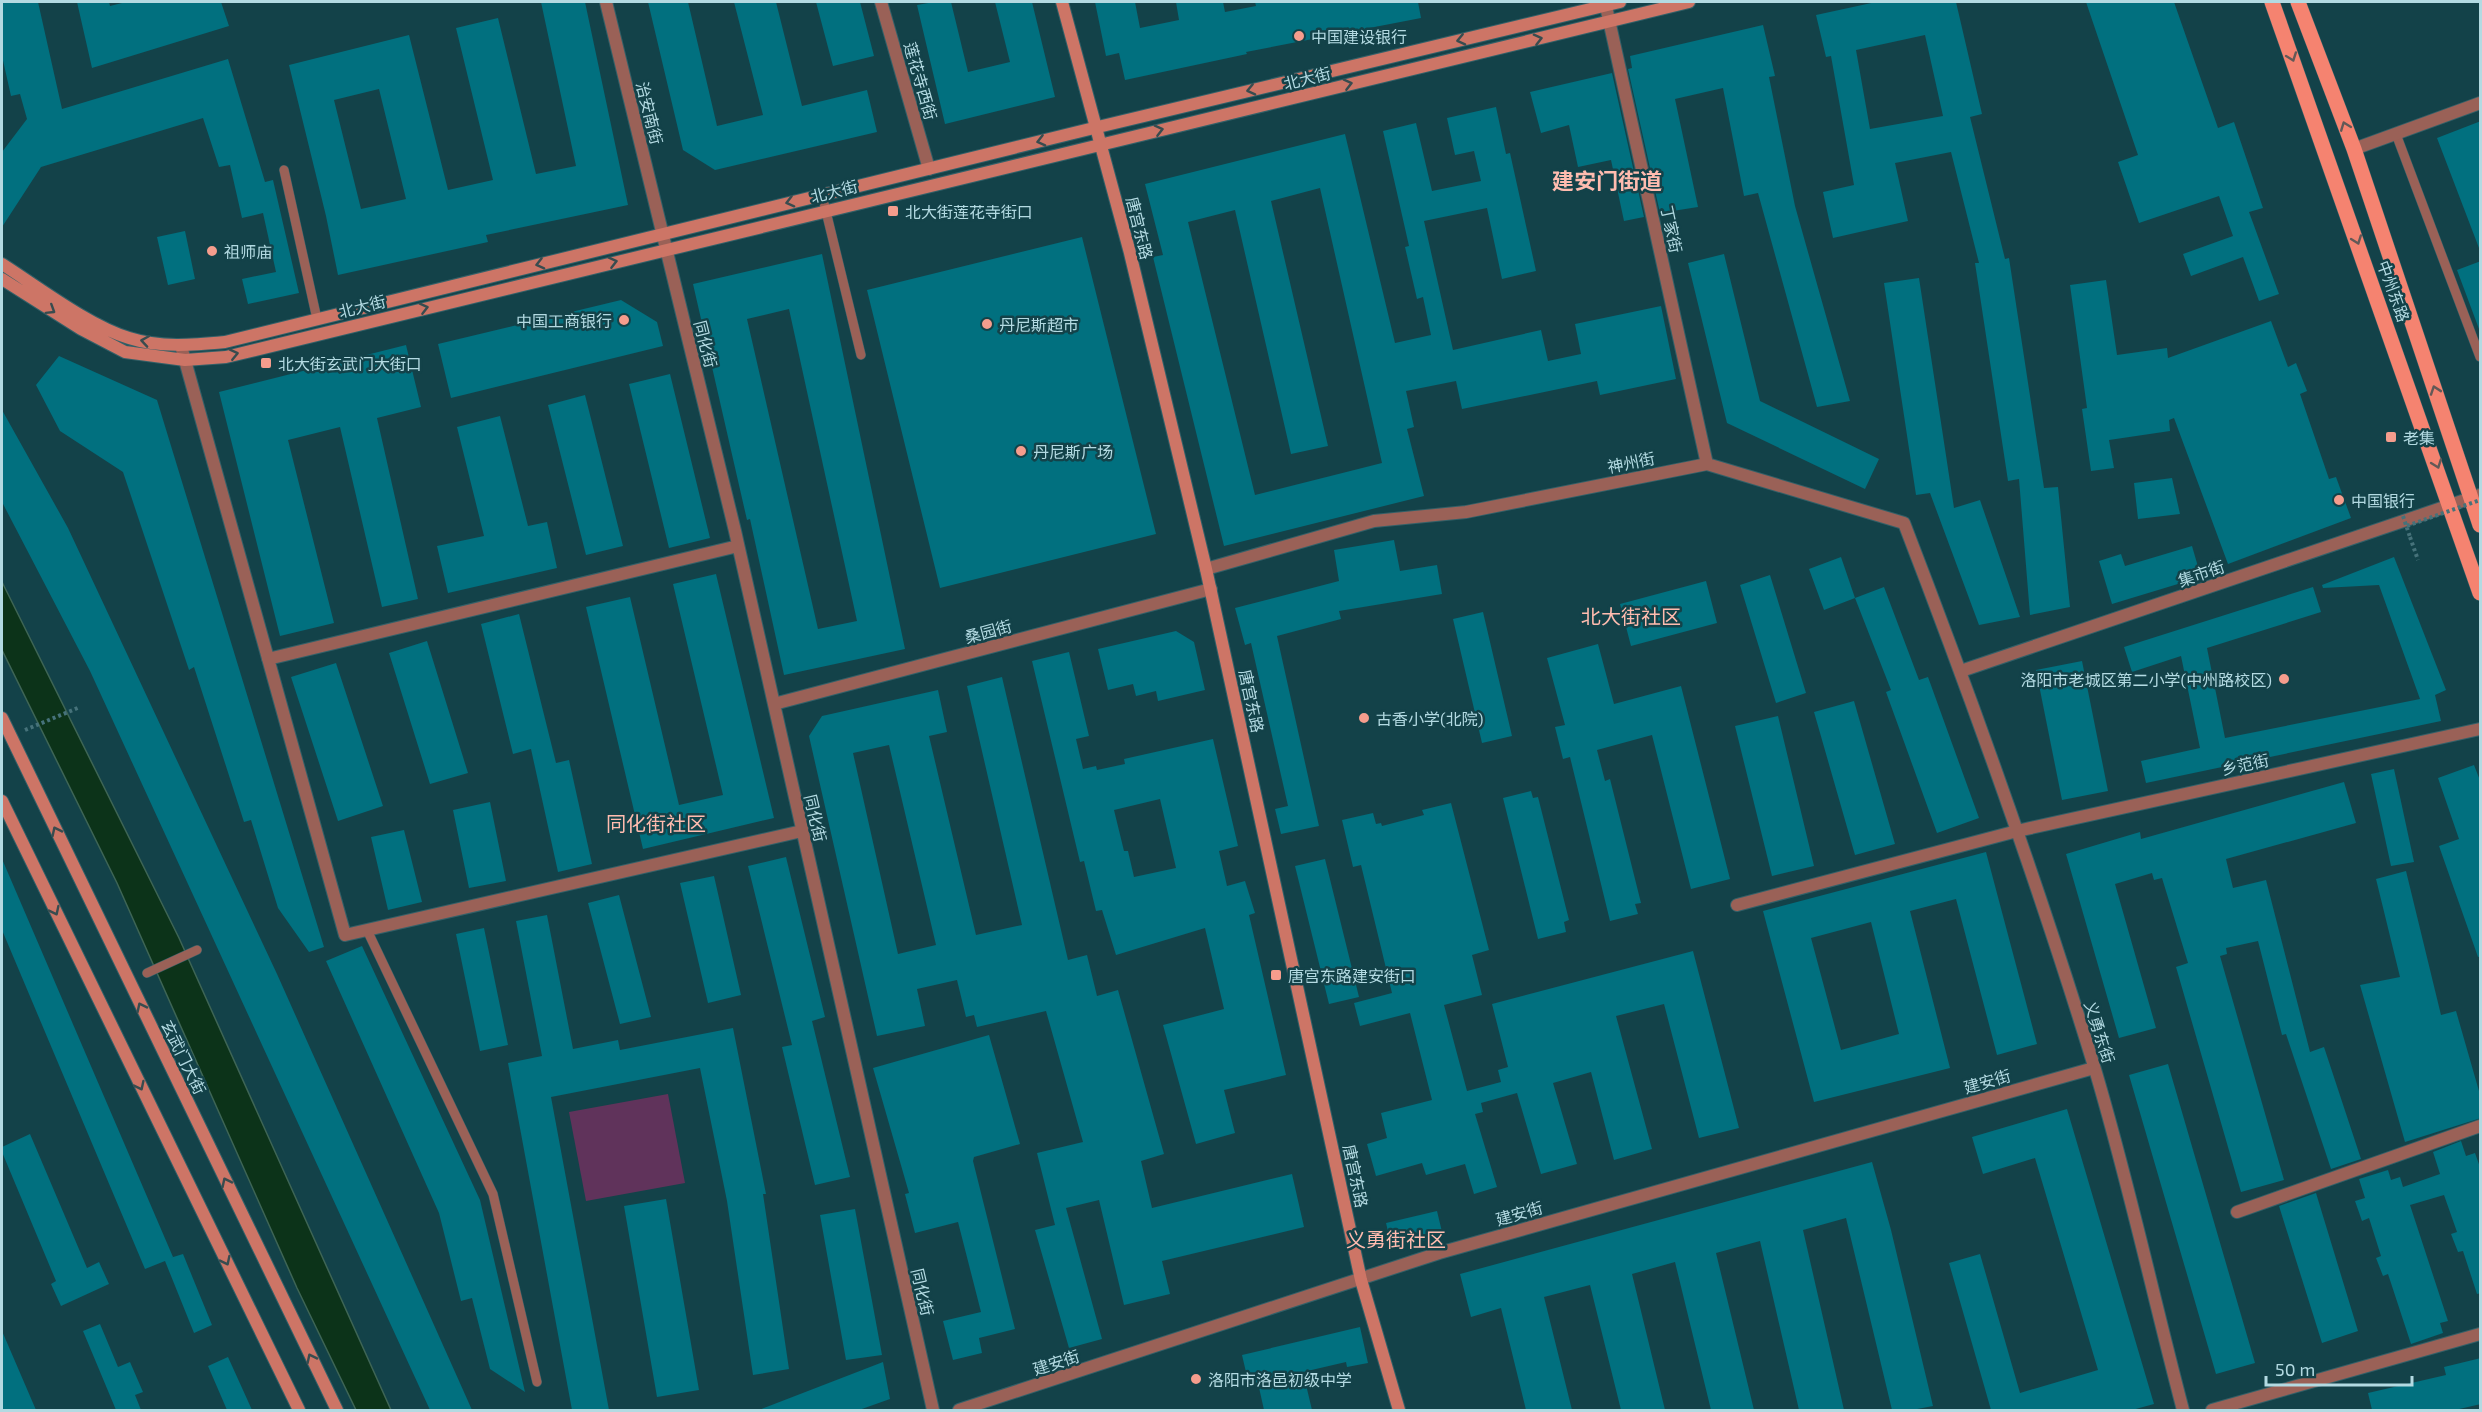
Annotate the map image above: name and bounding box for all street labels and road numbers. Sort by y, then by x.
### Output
street label: 莲花寺西街 [901,40,941,122]
street label: 北大街 [1281,63,1333,93]
street label: 治安南街 [633,80,667,146]
street label: 北大街 [808,176,860,206]
street label: 唐宫东路 [1123,195,1157,261]
street label: 丁家街 [1658,204,1686,254]
street label: 中州东路 [2374,258,2414,324]
street label: 北大街 [336,291,388,321]
street label: 同化街 [691,318,721,370]
street label: 神州街 [1606,448,1656,476]
street label: 集市街 [2175,556,2227,590]
street label: 桑园街 [962,616,1014,646]
street label: 唐宫东路 [1236,668,1268,734]
street label: 乡范街 [2220,750,2270,778]
street label: 同化街 [801,792,831,844]
street label: 义勇东街 [2081,999,2119,1065]
street label: 玄武门大街 [158,1017,210,1097]
street label: 建安街 [1961,1065,2013,1097]
street label: 唐宫东路 [1340,1143,1372,1209]
street label: 建安街 [1493,1197,1545,1229]
street label: 同化街 [908,1266,938,1318]
street label: 建安街 [1030,1346,1082,1378]

